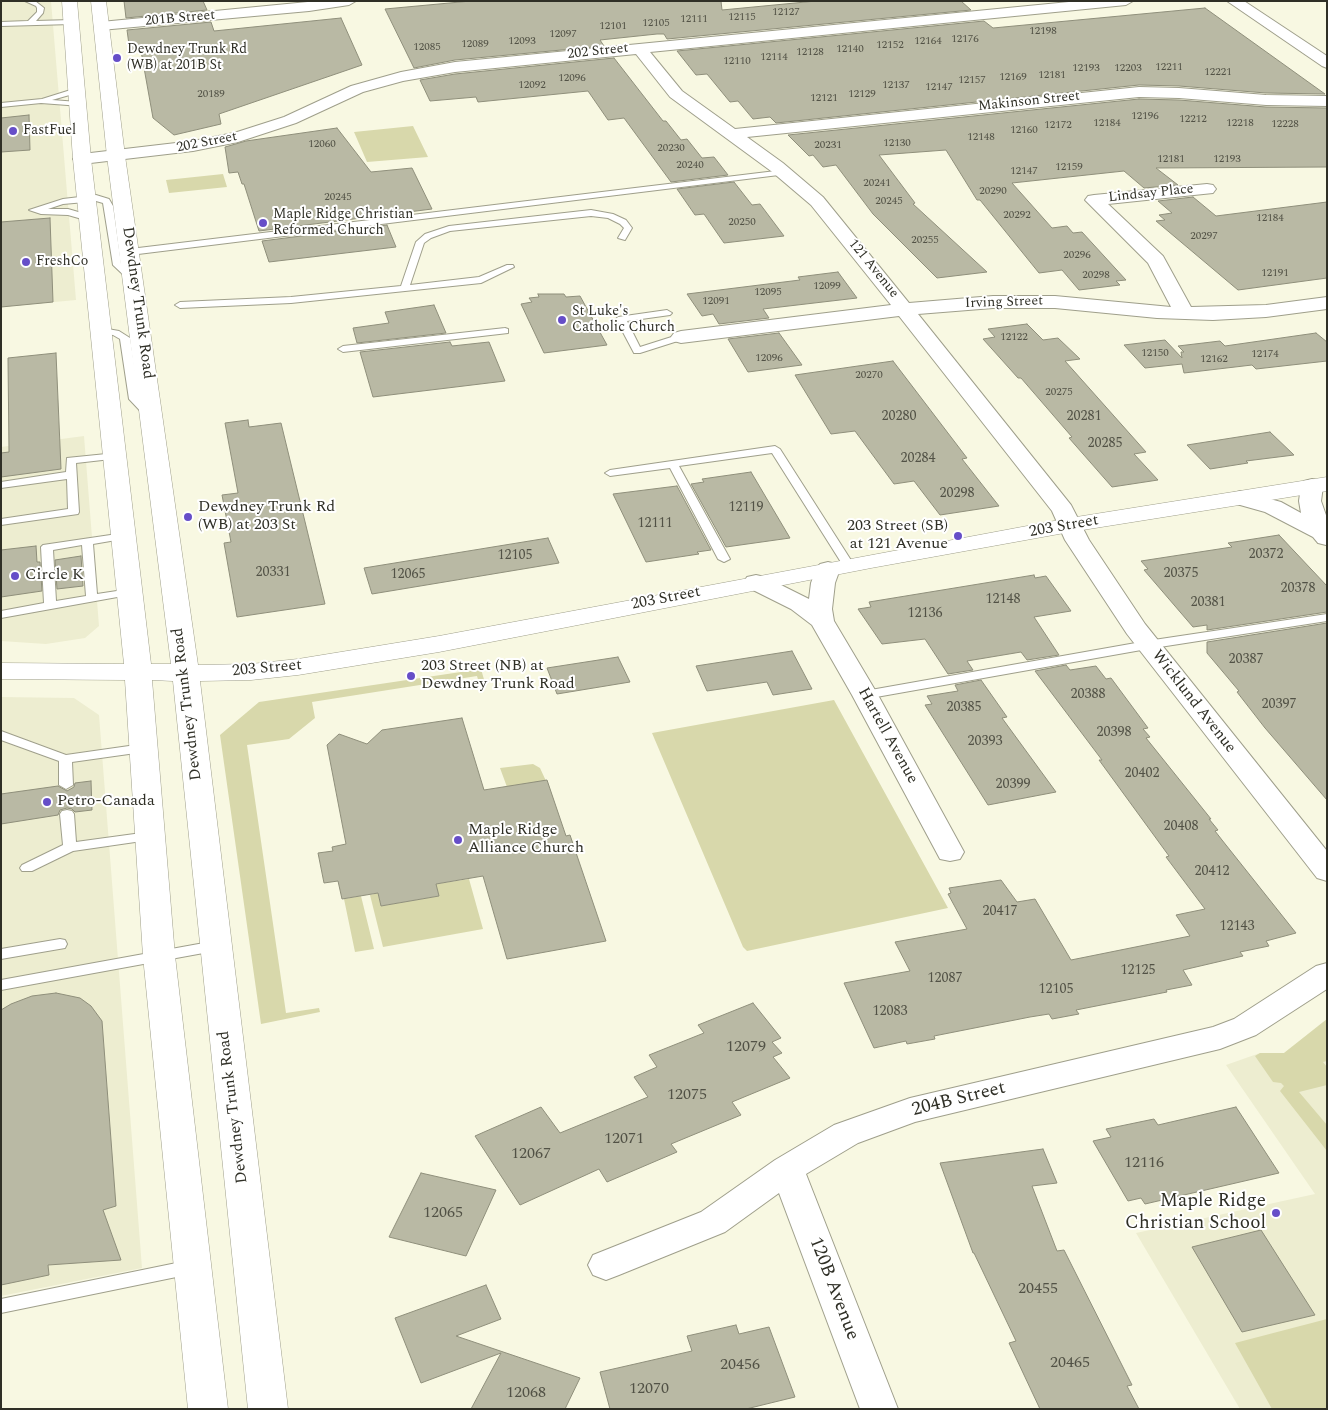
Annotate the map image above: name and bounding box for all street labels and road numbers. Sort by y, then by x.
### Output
street label: 201B Street [144,8,216,30]
street label: 202 Street [567,40,629,64]
street label: Makinson Street [977,88,1081,116]
street label: 202 Street [175,129,239,157]
street label: Lindsay Place [1108,181,1194,207]
street label: Dewdney Trunk Road [117,226,157,380]
street label: 121 Avenue [844,236,902,302]
street label: Irving Street [965,293,1043,313]
street label: 203 Street [1028,511,1100,543]
street label: 203 Street [630,583,702,615]
street label: Dewdney Trunk Road [169,626,207,782]
street label: Wicklund Avenue [1147,647,1239,757]
street label: 203 Street [231,656,303,682]
street label: Hartell Avenue [853,685,921,787]
street label: Dewdney Trunk Road [215,1029,253,1185]
street label: 204B Street [910,1077,1008,1123]
street label: 120B Avenue [803,1234,863,1344]

